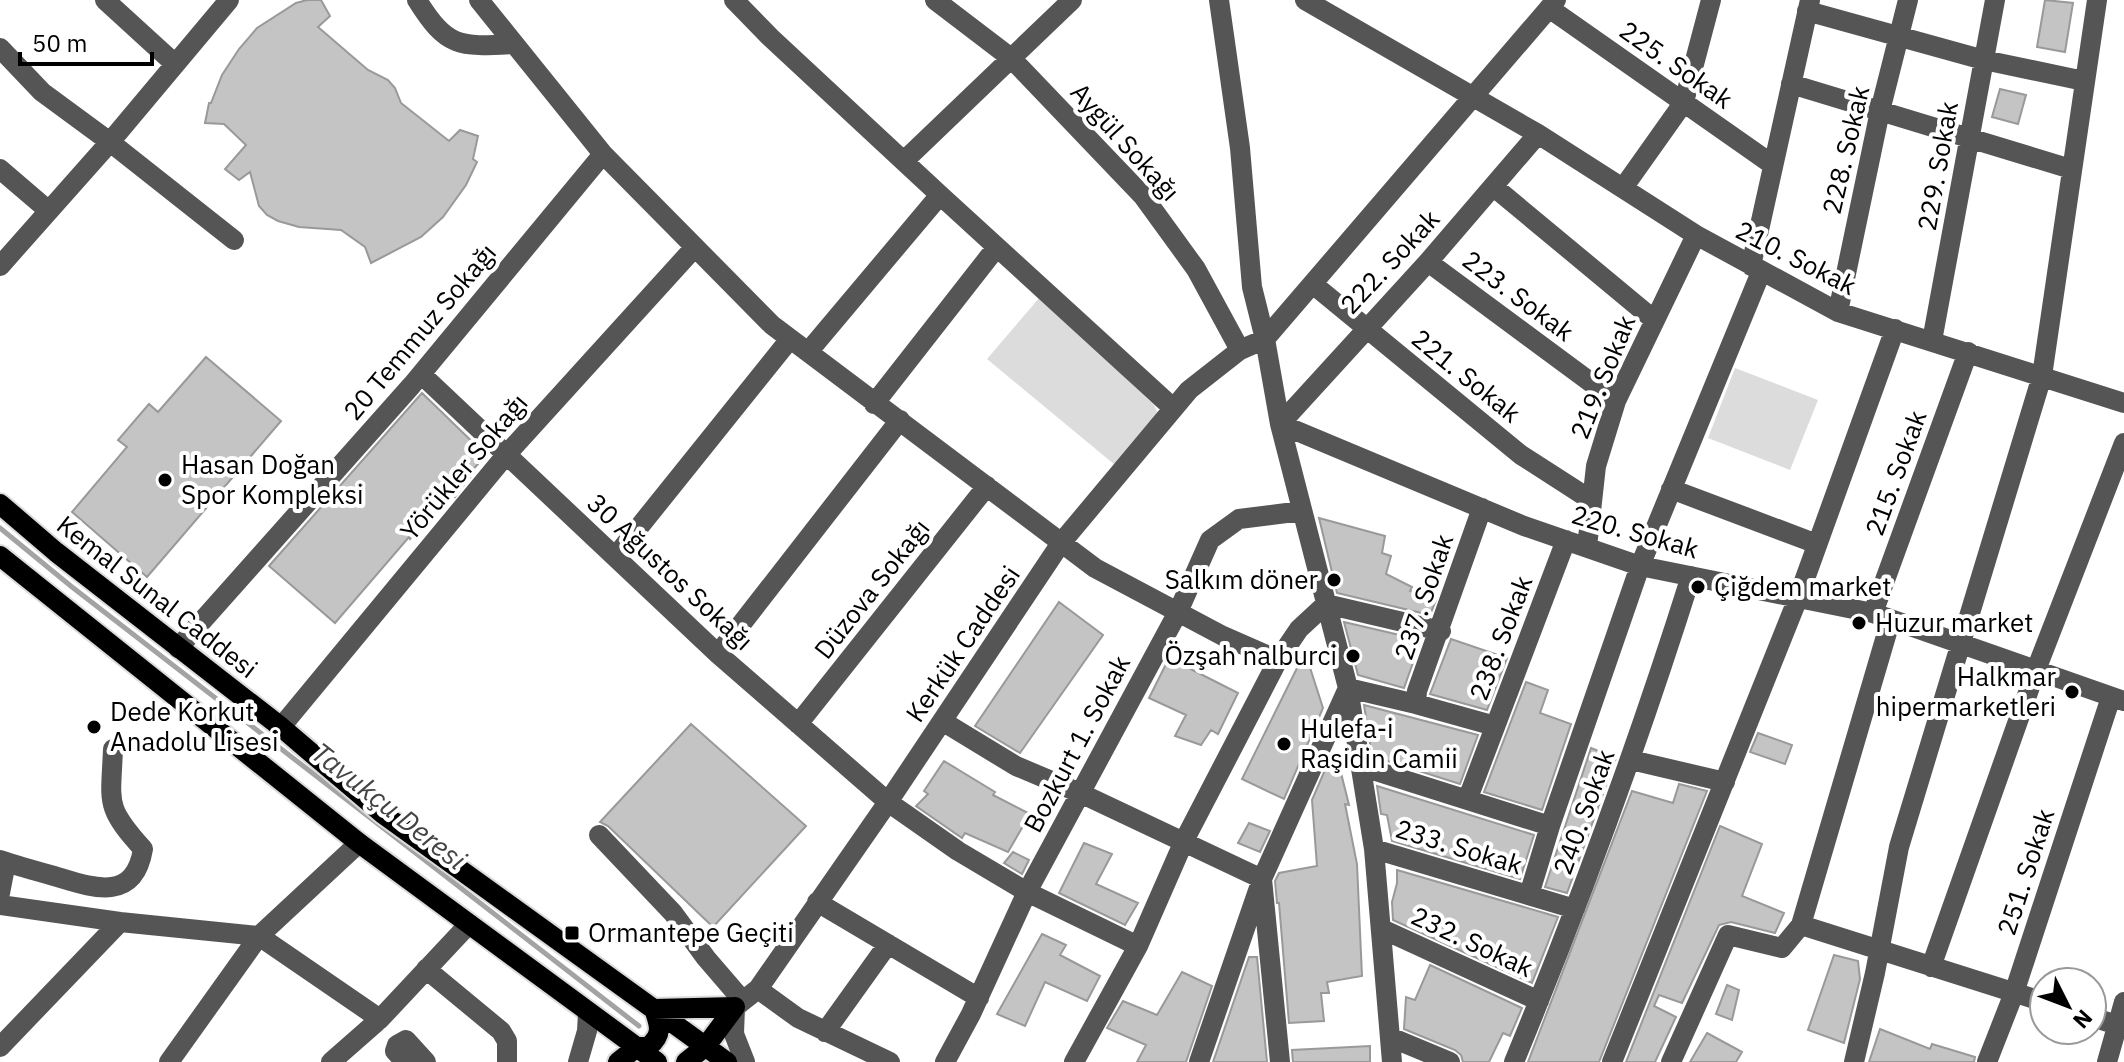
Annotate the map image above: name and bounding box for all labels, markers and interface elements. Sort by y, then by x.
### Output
street label: 225. Sokak [1613,13,1740,116]
scale bar [20,16,152,66]
text: 50 m [32,27,87,59]
street label: Aygül Sokağı [1064,75,1188,208]
street label: 228. Sokak [1814,82,1876,217]
street label: 229. Sokak [1909,98,1965,233]
street label: 222. Sokak [1332,202,1447,321]
street label: 210. Sokak [1730,212,1863,302]
street label: 20 Temmuz Sokağı [335,236,503,427]
street label: 223. Sokak [1456,242,1581,348]
street label: 219. Sokak [1562,309,1642,444]
street label: 221. Sokak [1405,321,1528,430]
street label: Yörükler Sokağı [392,386,534,547]
street label: 215. Sokak [1857,405,1934,540]
place label: Hasan Doğan Spor Kompleksi [181,447,364,511]
marker: Hasan Doğan Spor Kompleksi [156,471,174,489]
street label: 30 Ağustos Sokağı [581,486,761,657]
street label: 220. Sokak [1568,497,1703,565]
street label: Kemal Sunal Caddesi [51,507,265,685]
street label: Düzova Sokağı [806,512,936,665]
street label: 237. Sokak [1386,529,1461,664]
street label: Kerkük Caddesi [897,559,1027,728]
place label: Salkım döner [1165,562,1318,596]
place label: Çiğdem market [1714,569,1891,603]
street label: 238. Sokak [1461,570,1539,705]
marker: Salkım döner [1325,571,1343,589]
marker: Çiğdem market [1689,578,1707,596]
place label: Huzur market [1875,605,2033,639]
marker: Huzur market [1850,614,1868,632]
place label: Özşah nalburci [1165,638,1337,672]
marker: Özşah nalburci [1344,647,1362,665]
street label: Bozkurt 1. Sokak [1015,649,1137,838]
place label: Halkmar hipermarketleri [1876,659,2056,723]
marker: Halkmar hipermarketleri [2063,683,2081,701]
place label: Dede Korkut Anadolu Lisesi [110,694,279,758]
place label: Hulefa-i Raşidin Camii [1300,711,1458,775]
marker: Dede Korkut Anadolu Lisesi [85,718,103,736]
water label: Tavukçu Deresi [304,734,475,878]
marker: Hulefa-i Raşidin Camii [1275,735,1293,753]
street label: 240. Sokak [1545,744,1622,879]
street label: 251. Sokak [1989,804,2062,939]
street label: 233. Sokak [1392,811,1527,882]
street label: 232. Sokak [1406,898,1539,984]
place label: Ormantepe Geçiti [588,915,794,949]
marker: Ormantepe Geçiti [563,924,581,942]
north arrow [2028,966,2108,1046]
text: N [2067,1004,2099,1035]

